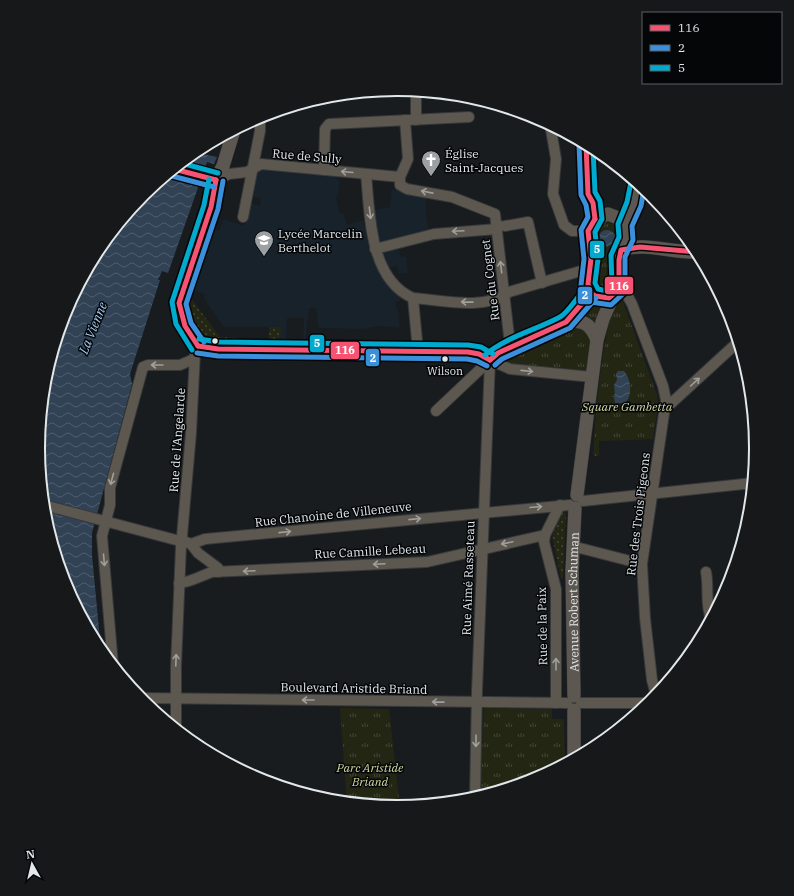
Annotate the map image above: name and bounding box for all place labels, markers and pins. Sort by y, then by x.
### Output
place label: Église Saint-Jacques [445,146,523,175]
church icon: Église Saint-Jacques [420,149,442,177]
place label: Lycée Marcelin Berthelot [278,226,363,255]
school or university icon: Lycée Marcelin Berthelot [253,229,275,257]
unlabelled marker [210,336,220,346]
marker: Wilson [440,354,450,364]
place label: Wilson [427,364,463,378]

